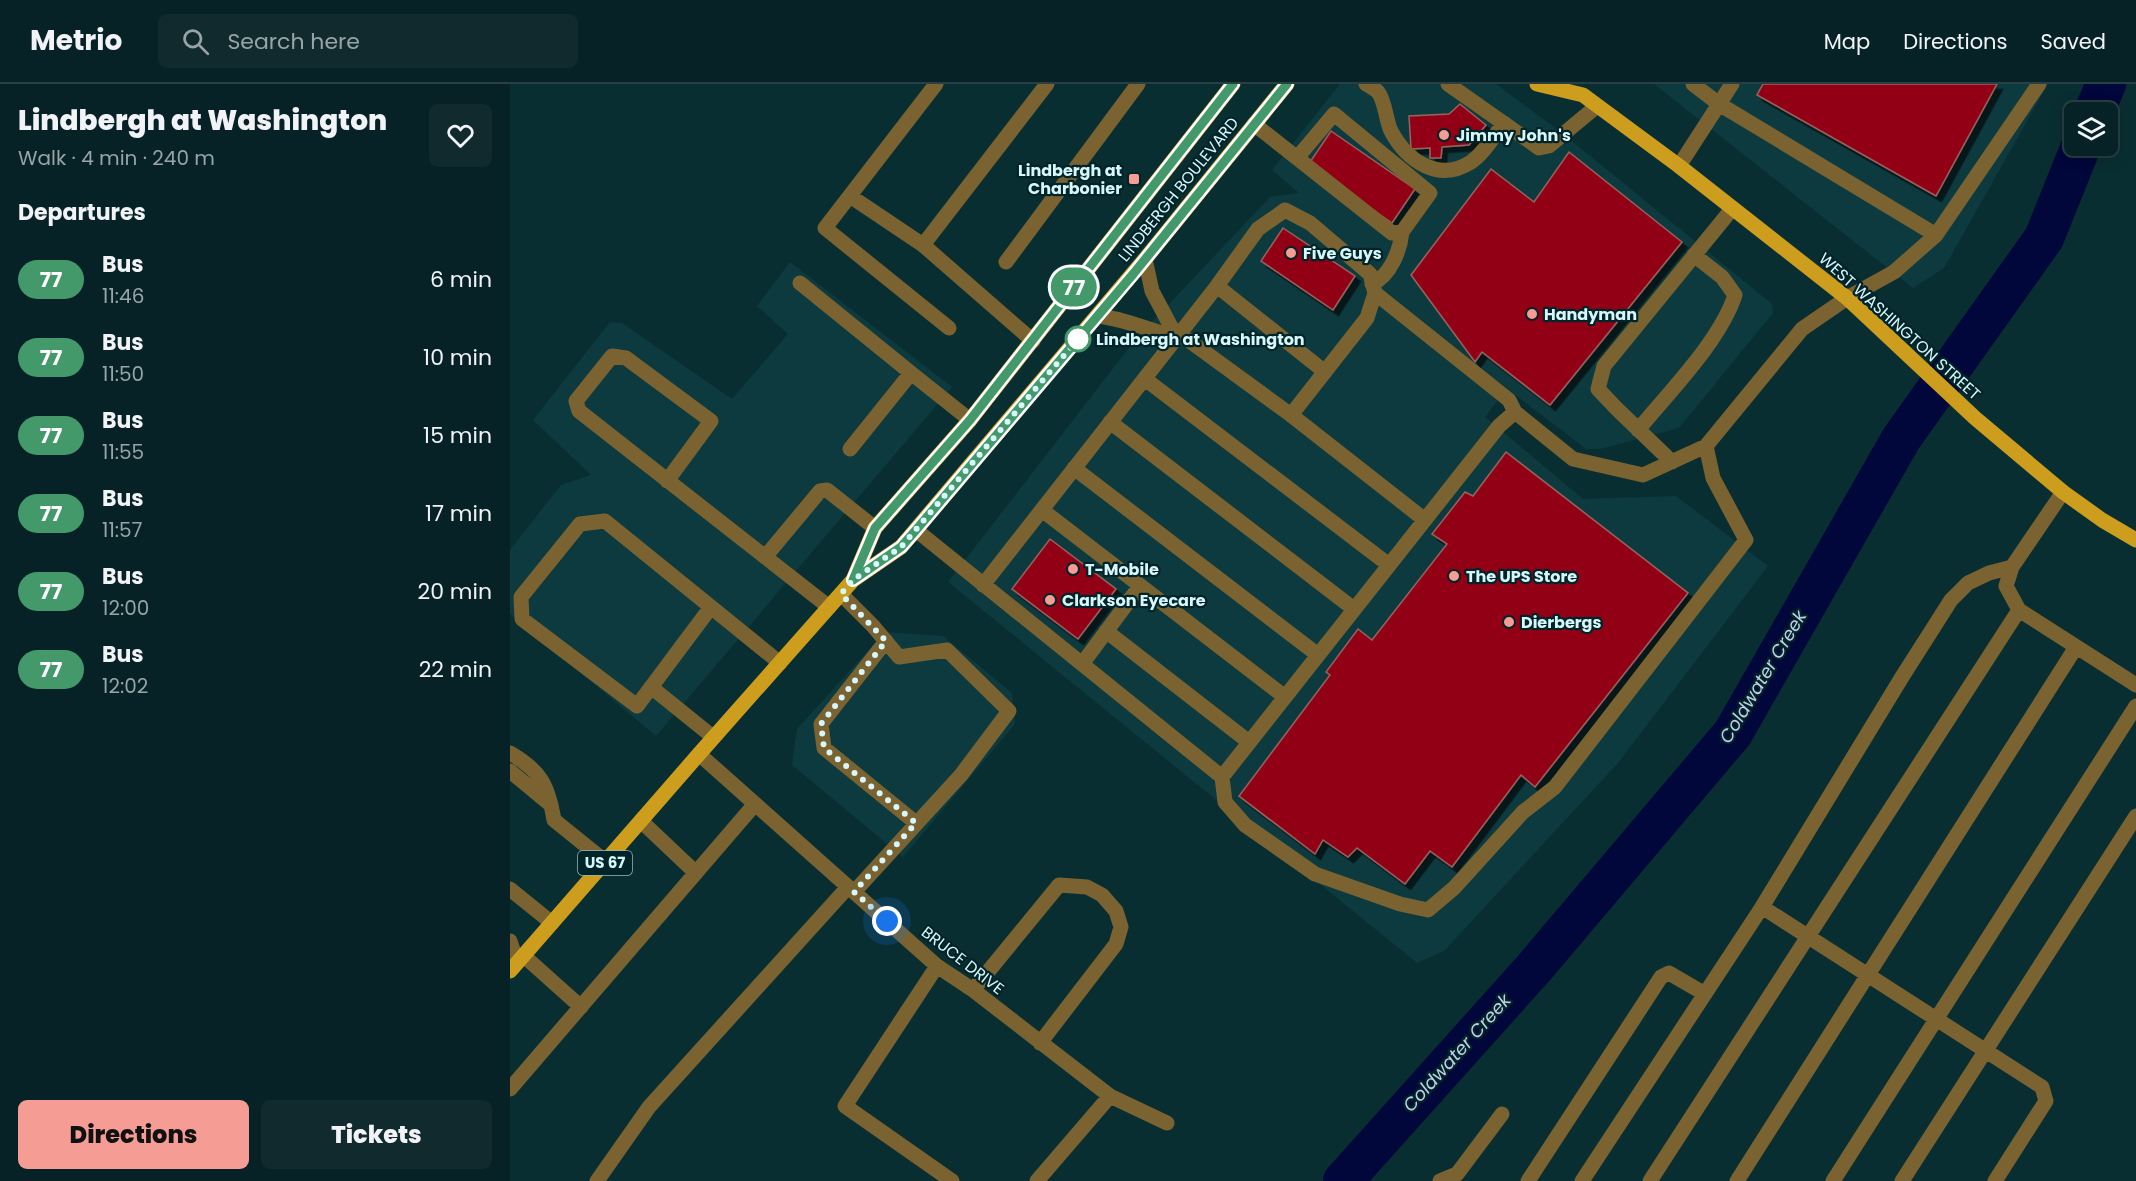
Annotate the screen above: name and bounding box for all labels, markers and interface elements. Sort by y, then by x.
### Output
search box [158,14,578,68]
text: Metrio [30,21,122,60]
icon: search [179,25,212,58]
text: Search here [227,26,360,57]
text: Map [1824,27,1870,56]
text: Directions [1903,27,2007,56]
text: Saved [2040,27,2106,56]
text: Lindbergh at Washington [18,101,387,140]
map controls [2064,102,2118,156]
button: layers [2064,102,2118,156]
button: heart [429,104,492,167]
street label: LINDBERGH BOULEVARD [1113,112,1244,266]
place label: Jimmy John's [1456,124,1571,147]
marker: Jimmy John's [1437,128,1451,142]
text: Walk · 4 min · 240 m [18,144,215,172]
place label: Lindbergh at Charbonier [1018,159,1122,200]
marker: Lindbergh at Charbonier [1127,172,1141,186]
text: Departures [18,197,146,228]
place label: Five Guys [1303,242,1382,265]
marker: Five Guys [1284,246,1298,260]
street label: WEST WASHINGTON STREET [1814,247,1986,405]
text: Bus [102,249,144,280]
text: 6 min [430,264,492,295]
text: 77 [40,265,62,294]
line badge: 77 [1047,268,1101,306]
text: 77 [1063,273,1085,302]
text: 11:46 [102,282,144,310]
place label: Handyman [1544,303,1637,326]
marker: Handyman [1525,307,1539,321]
marker: Lindbergh at Washington [1065,326,1091,352]
text: Bus [102,327,144,358]
place label: Lindbergh at Washington [1096,328,1305,351]
text: 10 min [423,342,492,373]
text: 77 [40,343,62,372]
text: 11:50 [102,360,144,388]
text: Bus [102,405,144,436]
text: 15 min [423,420,492,451]
text: 77 [40,421,62,450]
text: 11:55 [102,438,144,466]
text: Bus [102,483,144,514]
text: 17 min [425,498,492,529]
text: 77 [40,499,62,528]
text: 11:57 [102,516,143,544]
place label: T-Mobile [1085,558,1159,581]
text: Bus [102,561,144,592]
marker: T-Mobile [1066,562,1080,576]
place label: The UPS Store [1466,565,1577,588]
marker: The UPS Store [1447,569,1461,583]
text: 20 min [418,576,492,607]
text: 77 [40,577,62,606]
place label: Clarkson Eyecare [1062,589,1206,612]
marker: Clarkson Eyecare [1043,593,1057,607]
text: 12:00 [102,594,149,622]
water label: Coldwater Creek [1713,605,1813,748]
place label: Dierbergs [1521,611,1601,634]
marker: Dierbergs [1502,615,1516,629]
text: Bus [102,639,144,670]
text: 22 min [419,654,492,685]
text: 77 [40,655,62,684]
text: 12:02 [102,672,148,700]
road number: US 67 [578,851,632,875]
your location [872,906,902,936]
street label: BRUCE DRIVE [917,921,1009,1000]
water label: Coldwater Creek [1397,988,1517,1117]
button: Directions [18,1100,249,1169]
button: Tickets [261,1100,492,1169]

